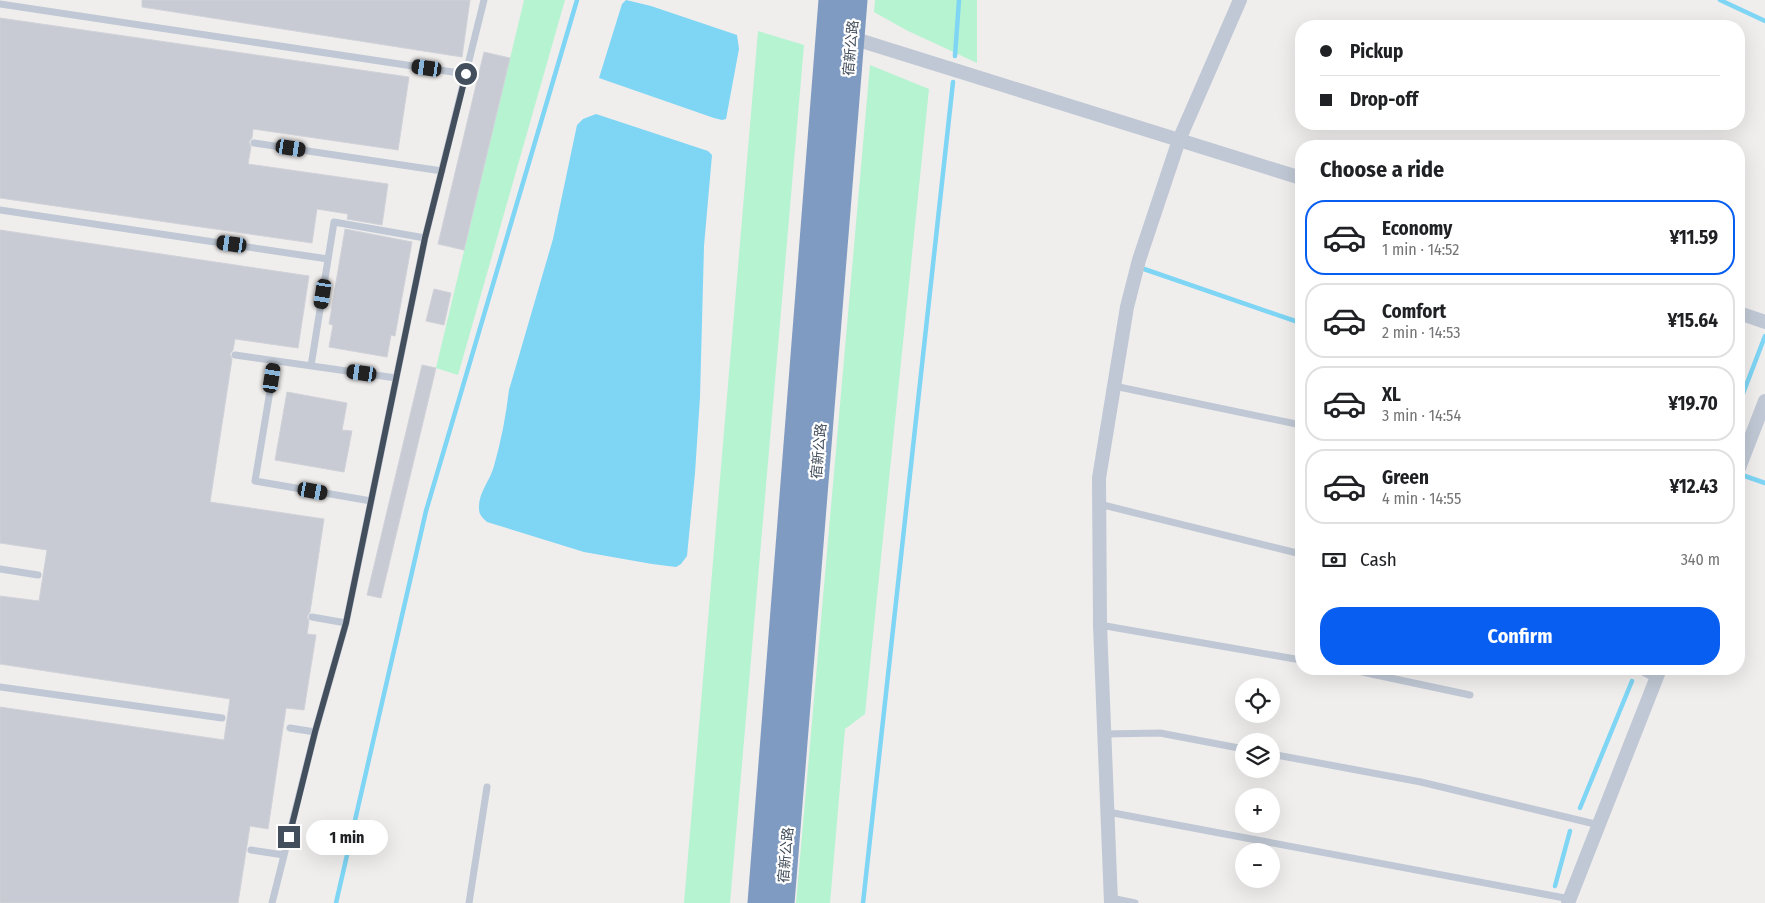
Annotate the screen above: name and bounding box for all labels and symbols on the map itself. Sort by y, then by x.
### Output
street label: 宿新公路 [840,19,862,77]
car [411,58,442,78]
route start [455,63,477,85]
car [275,138,306,158]
car [216,234,247,254]
car [313,278,332,310]
car [262,362,281,394]
car [346,363,377,383]
street label: 宿新公路 [808,422,830,480]
car [296,481,329,501]
callout: 1 min [306,820,389,854]
route end [278,826,300,848]
street label: 宿新公路 [775,826,797,884]

